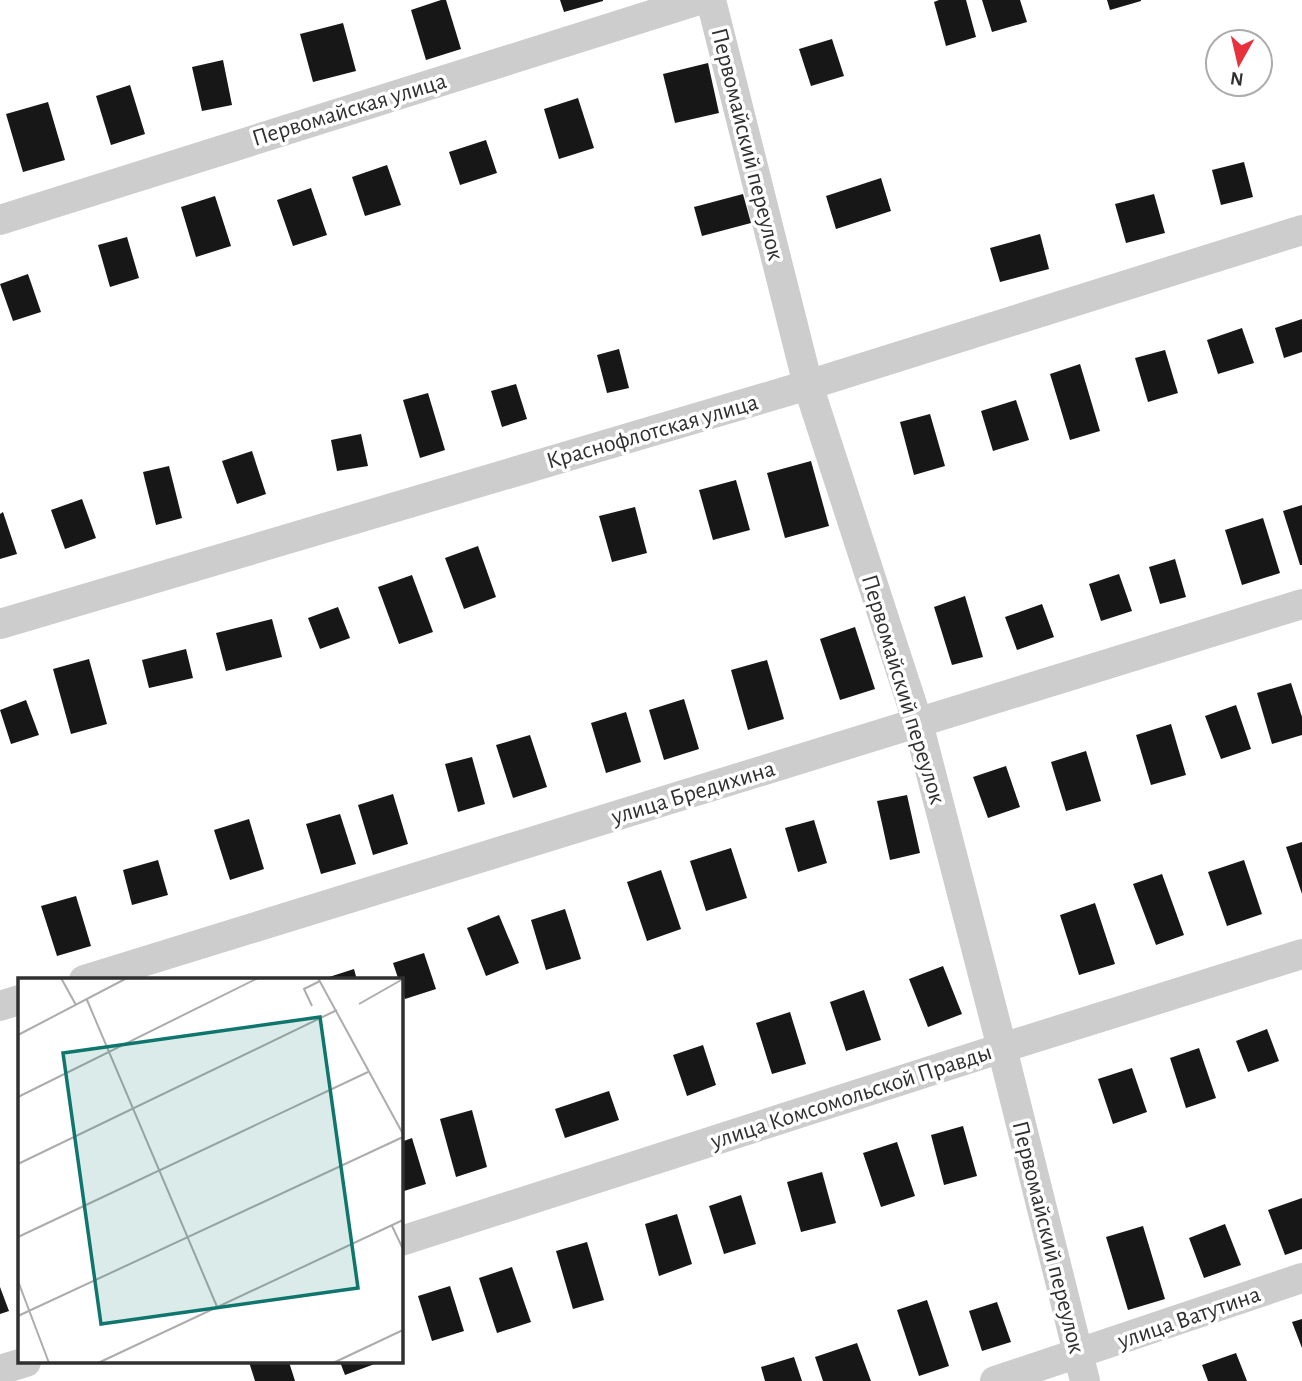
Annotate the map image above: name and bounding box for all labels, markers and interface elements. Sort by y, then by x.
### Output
street label: Первомайский переулок [706,25,788,263]
north arrow [1204,28,1274,98]
text: N [1229,68,1245,89]
street label: Первомайская улица [249,69,449,151]
street label: Краснофлотская улица [544,390,761,474]
street label: Первомайский переулок [857,572,949,807]
street label: улица Бредихина [608,757,778,830]
inset map [18,978,402,1364]
street label: улица Комсомольской Правды [707,1040,995,1154]
street label: Первомайский переулок [1007,1118,1089,1356]
street label: улица Ватутина [1114,1282,1264,1354]

